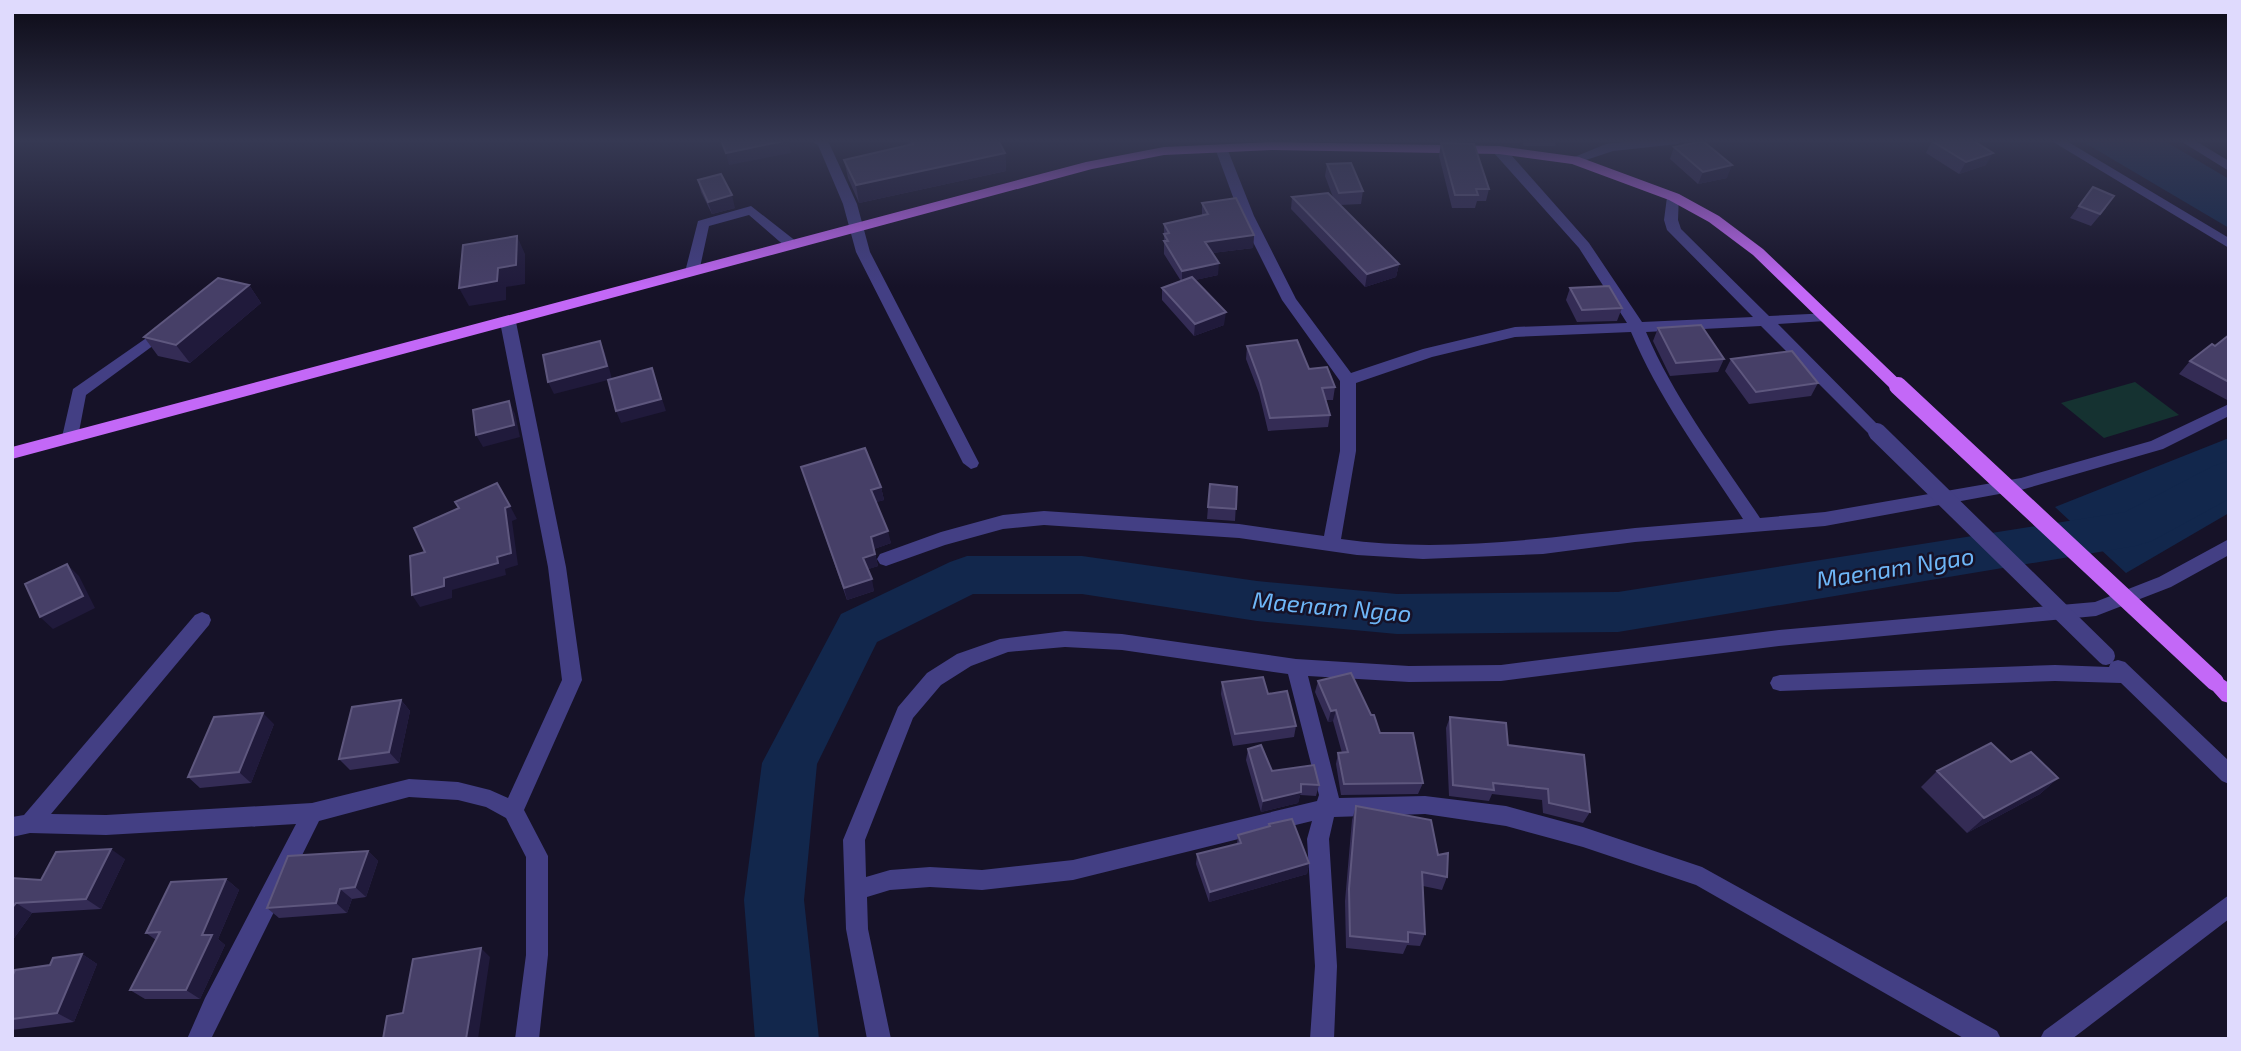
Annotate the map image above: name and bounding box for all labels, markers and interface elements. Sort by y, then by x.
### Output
water label: Maenam Ngao [1814,540,1976,594]
water label: Maenam Ngao [1251,585,1413,627]

